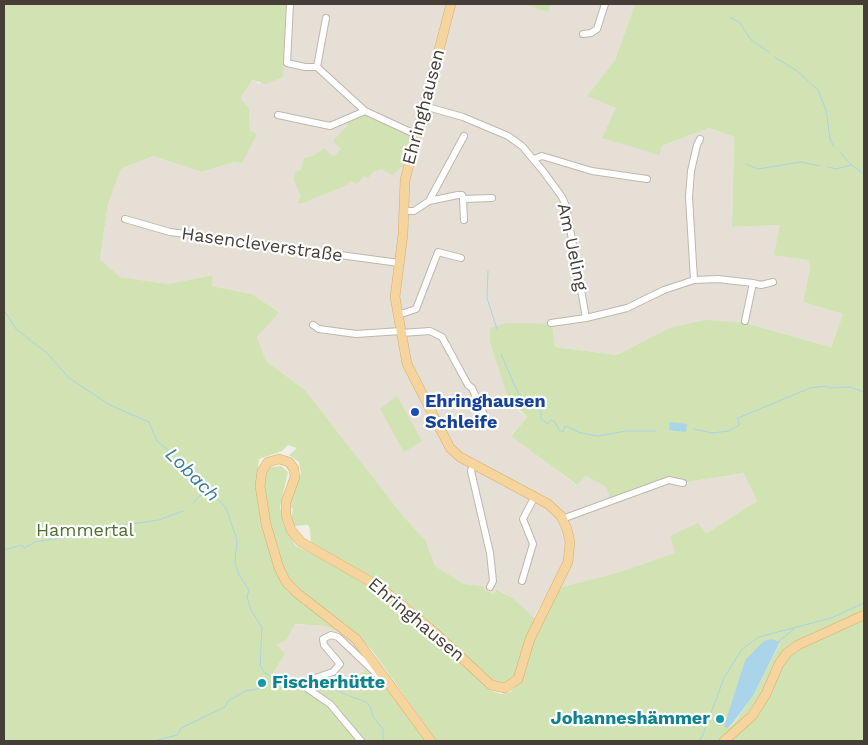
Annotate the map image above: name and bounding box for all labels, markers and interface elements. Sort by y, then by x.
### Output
street label: Ehringhausen [398,47,450,167]
street label: Am Ueling [552,201,592,293]
street label: Hasencleverstraße [180,223,344,267]
place label: Ehringhausen Schleife [425,391,546,434]
marker: Ehringhausen Schleife [409,406,421,418]
water label: Lobach [160,443,224,507]
park label: Hammertal [36,520,134,542]
street label: Ehringhausen [364,574,468,666]
place label: Fischerhütte [272,672,385,694]
marker: Fischerhütte [256,677,268,689]
place label: Johanneshämmer [551,708,710,730]
marker: Johanneshämmer [714,713,726,725]

